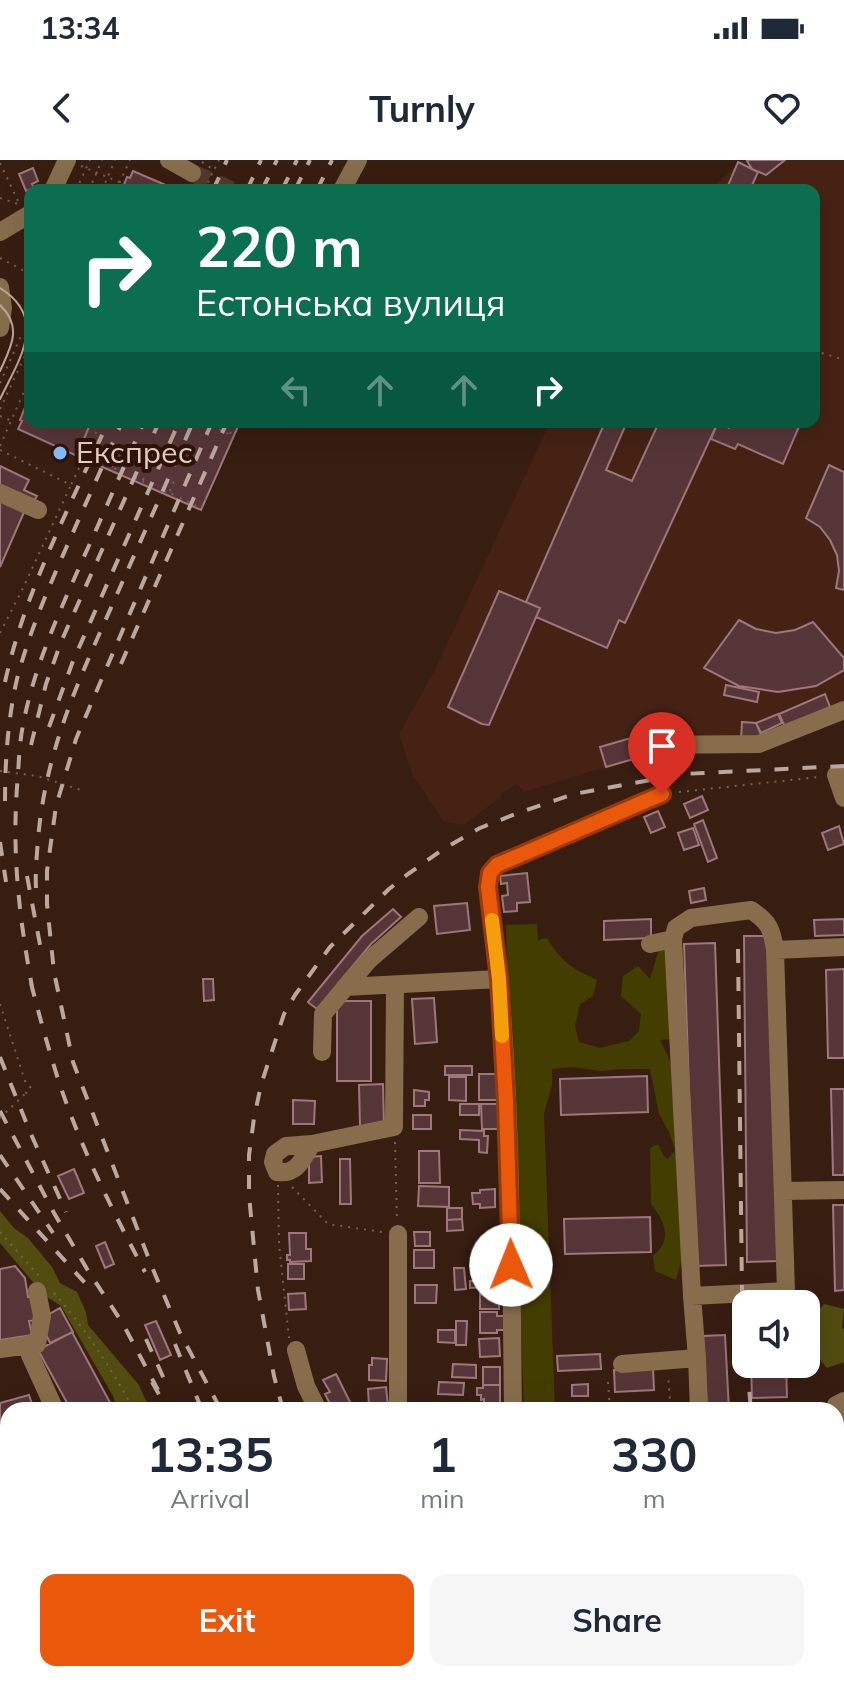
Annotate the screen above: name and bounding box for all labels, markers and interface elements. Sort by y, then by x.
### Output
text: 13:34 [40,9,119,47]
icon: back [40,86,84,130]
text: Turnly [369,86,475,131]
icon: heart [760,86,804,130]
text: 220 m [196,211,363,281]
icon: right [64,216,168,320]
text: Естонська вулиця [196,280,506,325]
icon: left [274,368,318,412]
icon: ahead [358,368,402,412]
icon: ahead [442,368,486,412]
icon: right [526,368,570,412]
place label: Експрес [76,433,193,471]
marker: Експрес [51,444,69,462]
pin [628,712,696,794]
icon: arrive [640,724,684,768]
position arrow [469,1223,553,1307]
map controls [732,1290,820,1378]
button: sound [732,1290,820,1378]
text: 13:35 [147,1424,274,1484]
text: 1 [428,1424,457,1484]
text: 330 [611,1424,697,1484]
text: Arrival [170,1482,250,1515]
text: min [420,1482,464,1515]
text: m [643,1482,666,1515]
button: Exit [40,1574,414,1666]
button: Share [430,1574,804,1666]

